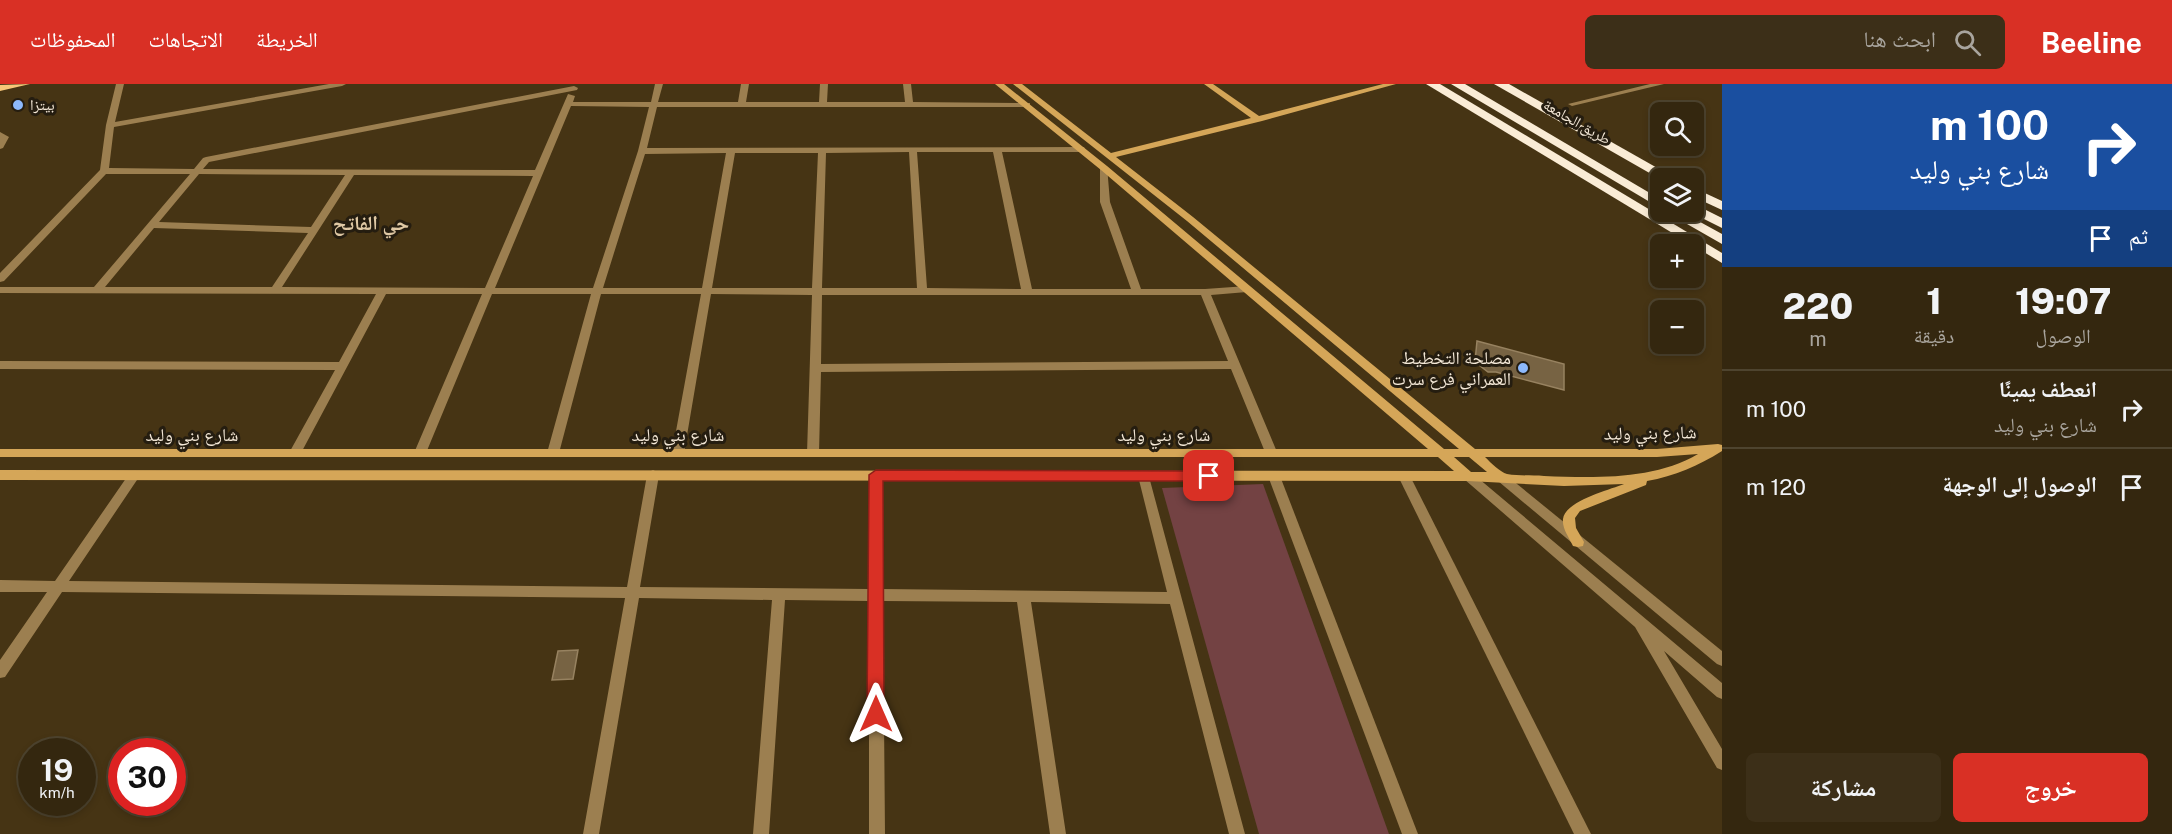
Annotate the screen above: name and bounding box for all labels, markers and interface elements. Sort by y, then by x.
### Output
search box [1585,15,2005,69]
text: ابحث هنا [1864,26,1936,52]
icon: search [1951,26,1984,59]
text: Beeline [2041,26,2142,59]
text: المحفوظات [30,27,115,52]
text: الاتجاهات [148,27,223,52]
text: الخريطة [256,27,318,52]
place label: بيتزا [30,96,55,114]
street label: طريق الجامعة [1540,96,1614,149]
marker: بيتزا [11,98,25,112]
text: 100 m [1930,100,2049,149]
map controls [1650,102,1704,354]
button: search [1650,102,1704,156]
icon: right [2070,108,2148,186]
text: شارع بني وليد [1910,153,2049,185]
button: layers [1650,168,1704,222]
district label: حي الفاتح [333,211,409,239]
icon: arrive [2084,222,2117,255]
text: ثم [2129,223,2148,249]
button: + [1650,234,1704,288]
text: 1 [1926,280,1942,322]
text: 19:07 [2015,280,2112,322]
text: 220 [1783,285,1853,327]
button: − [1650,300,1704,354]
text: دقيقة [1914,324,1954,348]
text: الوصول [2036,324,2091,348]
text: m [1809,327,1827,351]
place label: مصلحة التخطيط العمراني فرع سرت [1392,347,1511,394]
marker: مصلحة التخطيط العمراني فرع سرت [1516,361,1530,375]
text: انعطف يمينًا [1999,376,2097,402]
icon: right [2115,393,2148,426]
text: 100 m [1746,396,1806,422]
text: شارع بني وليد [1994,413,2097,437]
street label: شارع بني وليد [1603,421,1697,448]
street label: شارع بني وليد [146,424,238,450]
street label: شارع بني وليد [632,424,724,450]
street label: شارع بني وليد [1118,424,1210,450]
pin [1183,450,1234,501]
icon: arrive [1192,459,1225,492]
text: الوصول إلى الوجهة [1942,471,2097,497]
icon: arrive [2115,471,2148,504]
text: 120 m [1746,474,1806,500]
position arrow [844,682,908,746]
speed limit sign: 30 [108,738,186,816]
text: 19 [41,752,73,788]
button: مشاركة [1746,753,1941,822]
button: خروج [1953,753,2148,822]
text: km/h [39,784,75,801]

